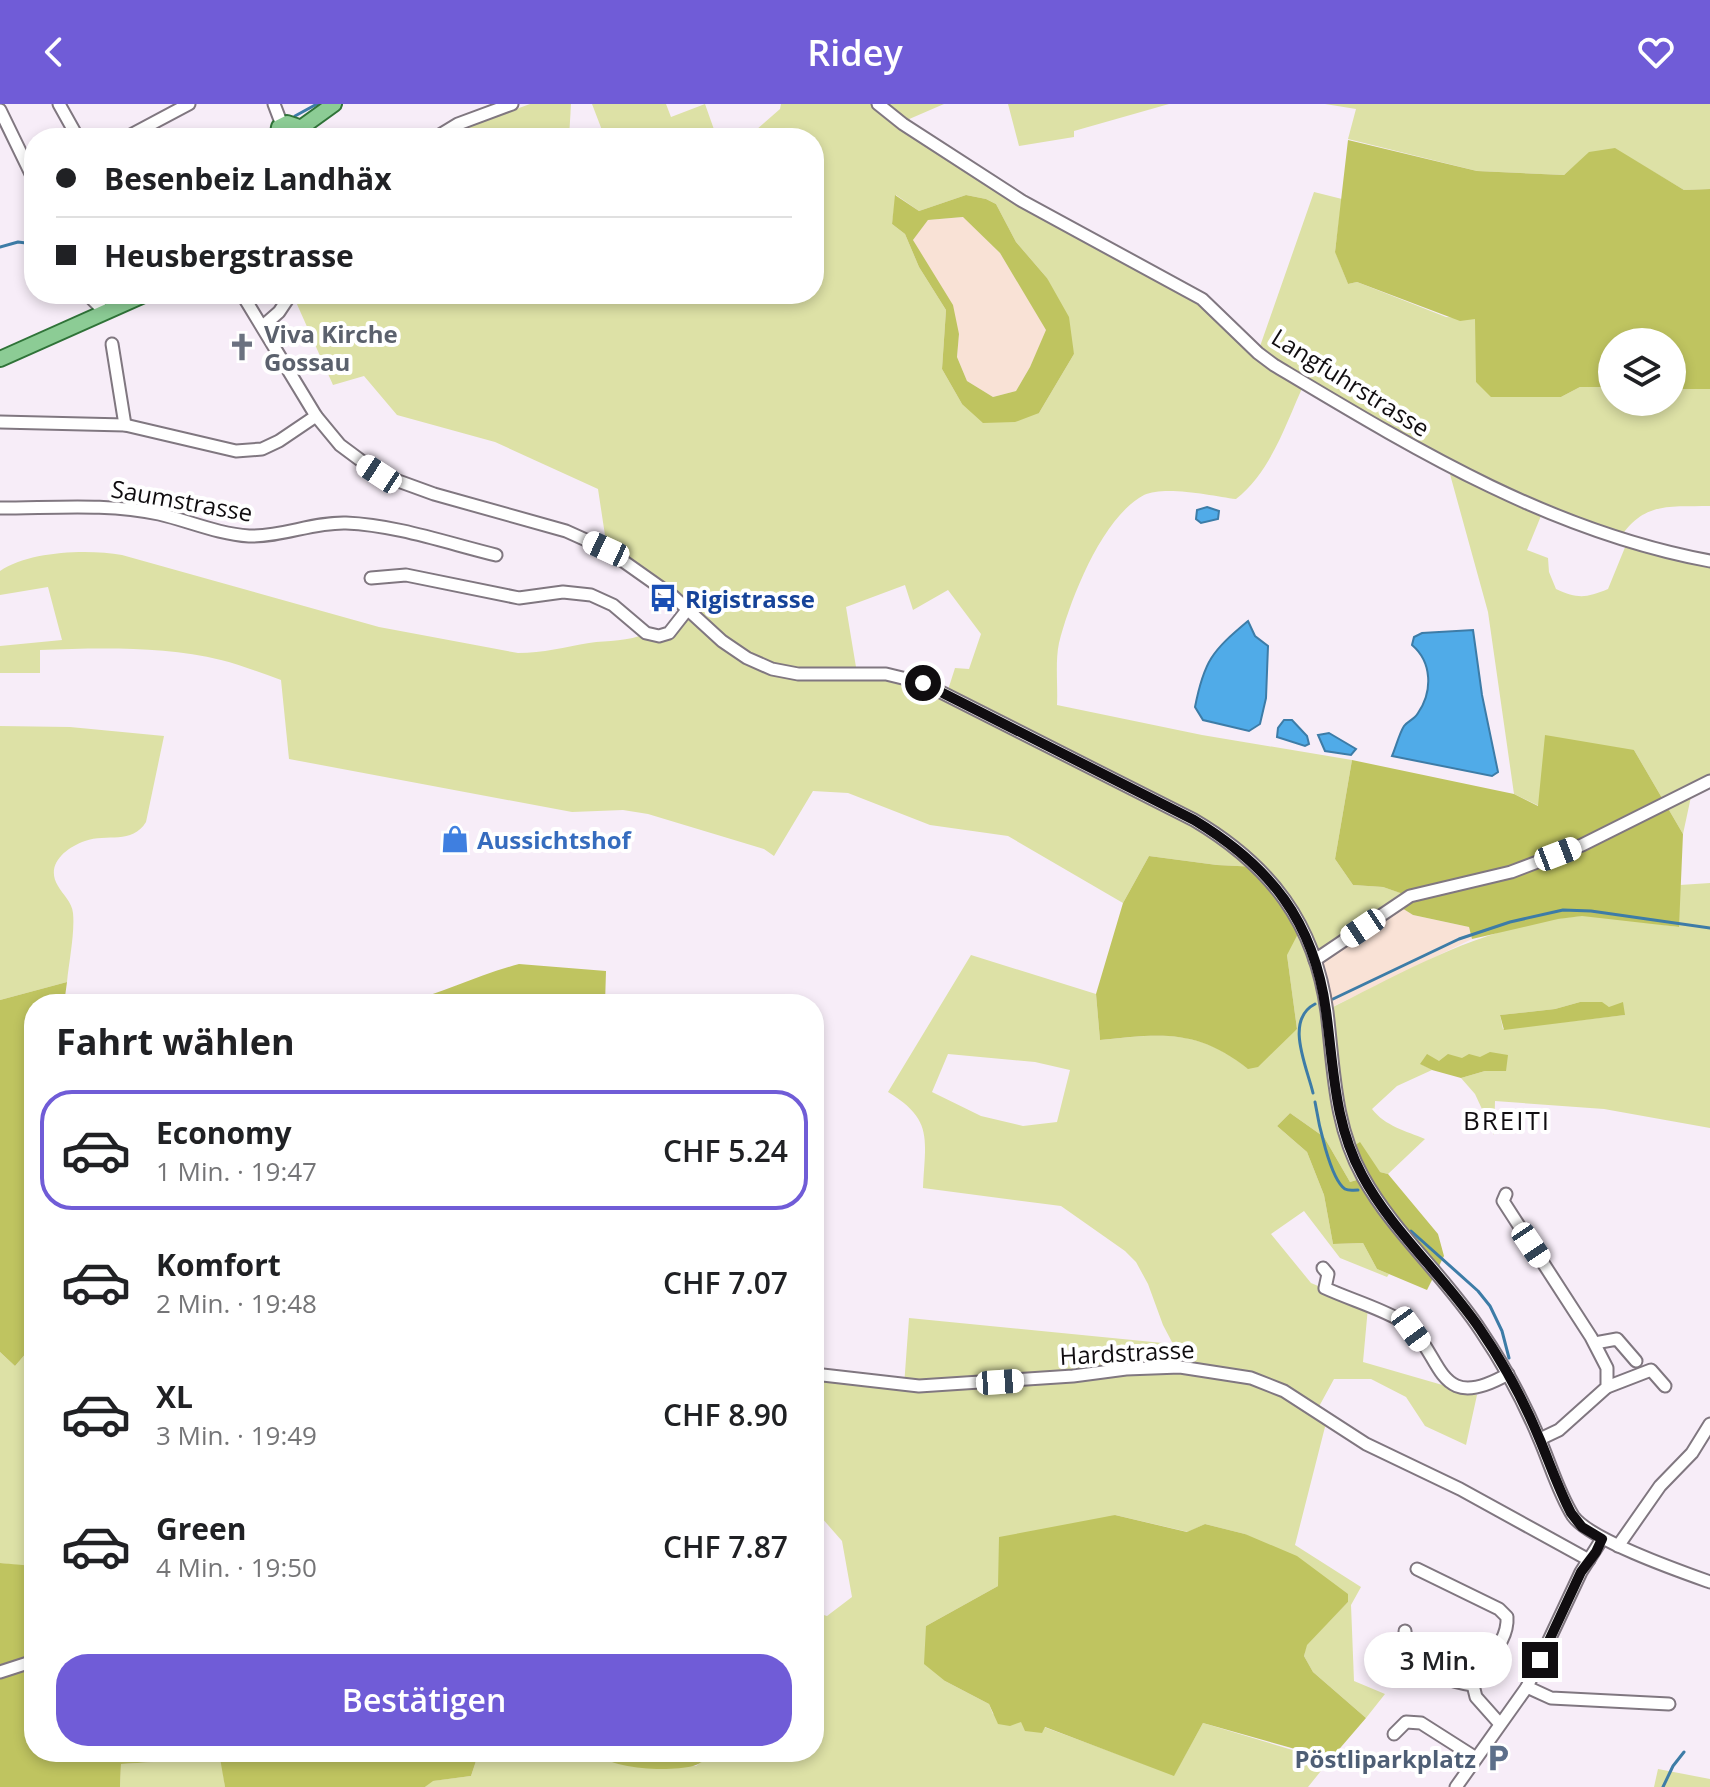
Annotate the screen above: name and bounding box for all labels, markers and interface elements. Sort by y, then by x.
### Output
text: Ridey [807,28,903,77]
icon: back [32,30,76,74]
icon: heart [1634,30,1678,74]
text: Besenbeiz Landhäx [104,158,391,199]
text: Heusbergstrasse [104,235,354,276]
place label: Viva Kirche Gossau [264,317,398,378]
street label: Langfuhrstrasse [1266,320,1436,444]
map controls [1598,328,1686,416]
button: layers [1598,328,1686,416]
church icon: Viva Kirche Gossau [227,332,257,362]
car [352,451,406,497]
street label: Saumstrasse [109,471,255,529]
car [579,528,633,570]
place label: Rigistrasse [685,582,815,615]
bus stop icon: Rigistrasse [648,583,678,613]
route start [905,665,941,701]
place label: Aussichtshof [477,823,633,856]
shop icon: Aussichtshof [440,824,470,854]
car [1531,834,1585,874]
car [1336,905,1390,951]
text: Fahrt wählen [56,1017,295,1066]
district label: BREITI [1463,1102,1551,1138]
text: Economy [156,1112,292,1153]
icon: car [60,1114,132,1186]
text: CHF 5.24 [663,1130,788,1171]
text: 1 Min. · 19:47 [156,1153,317,1189]
car [1508,1218,1554,1272]
text: Komfort [156,1244,281,1285]
icon: car [60,1246,132,1318]
text: CHF 7.07 [663,1262,788,1303]
text: 2 Min. · 19:48 [156,1285,317,1321]
car [1387,1303,1435,1355]
street label: Hardstrasse [1059,1332,1195,1372]
car [975,1368,1025,1396]
text: XL [156,1376,193,1417]
icon: car [60,1378,132,1450]
text: CHF 8.90 [663,1394,788,1435]
text: 3 Min. · 19:49 [156,1417,317,1453]
text: Green [156,1508,247,1549]
icon: car [60,1510,132,1582]
text: CHF 7.87 [663,1526,788,1567]
text: 4 Min. · 19:50 [156,1549,317,1585]
callout: 3 Min. [1364,1632,1512,1688]
text: 3 Min. [1400,1642,1476,1678]
route end [1522,1642,1558,1678]
button: Bestätigen [56,1654,792,1746]
place label: Pöstliparkplatz [1294,1742,1476,1775]
parking icon: Pöstliparkplatz [1483,1743,1513,1773]

